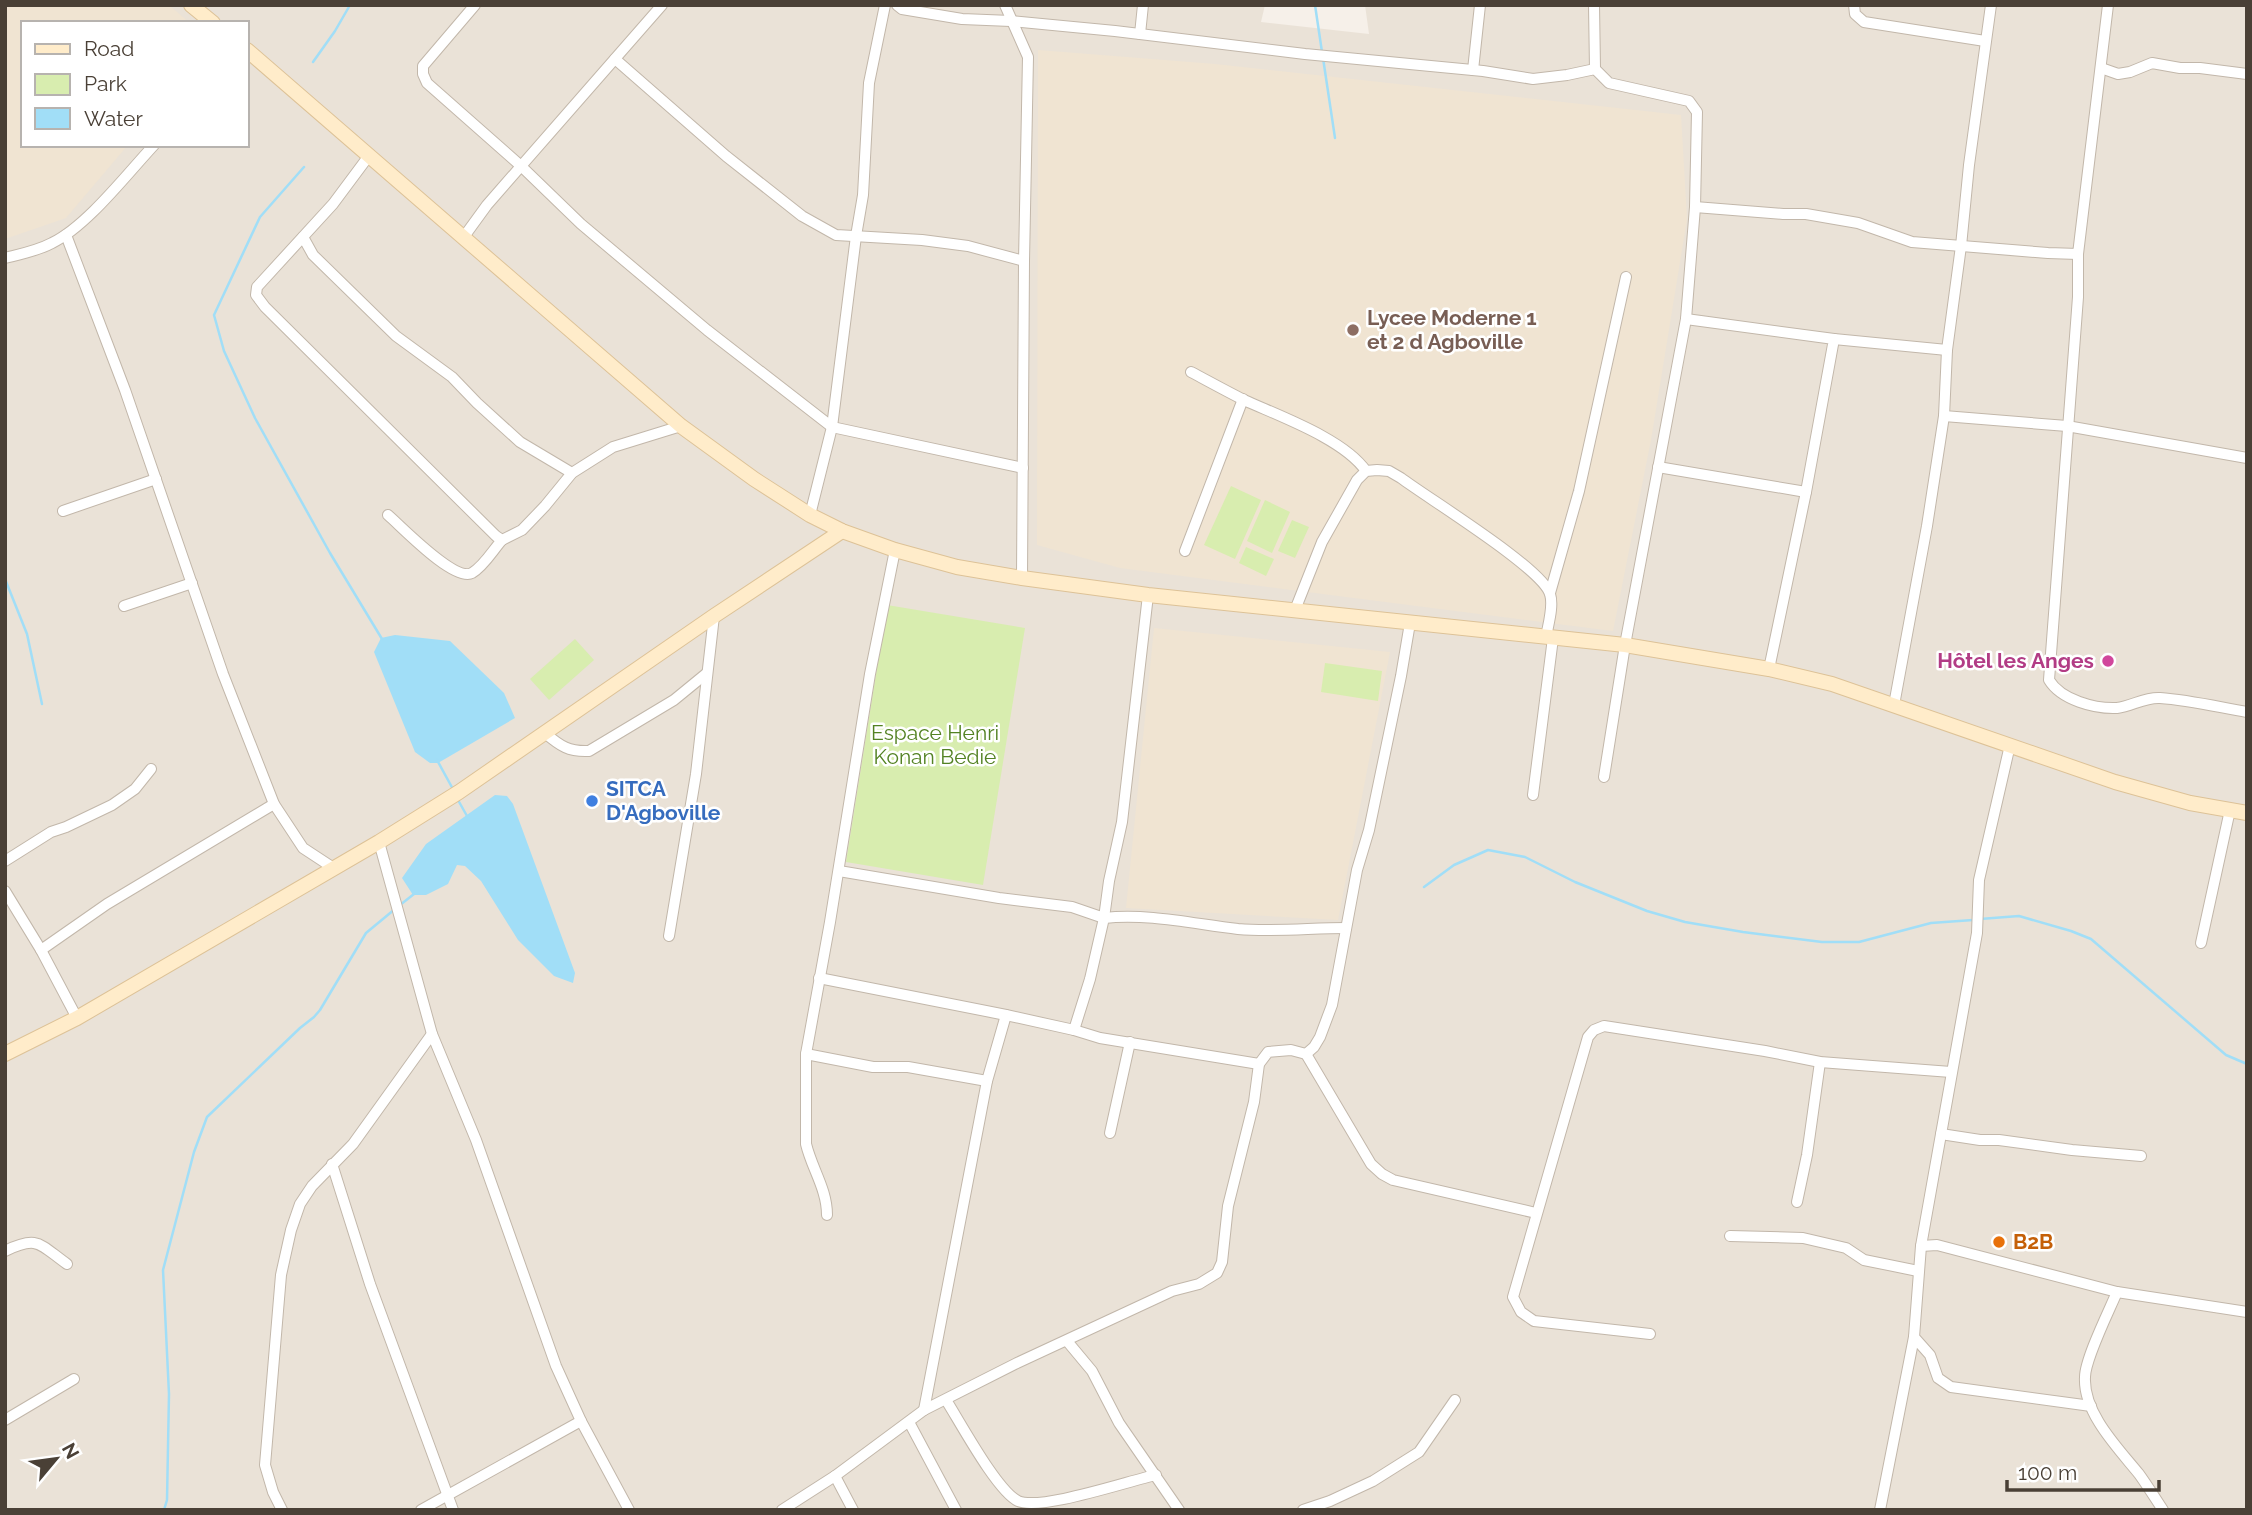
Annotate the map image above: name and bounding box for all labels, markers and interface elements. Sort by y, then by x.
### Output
legend [21,21,248,147]
text: Road [84,36,134,61]
text: Park [84,71,127,96]
text: Water [84,106,143,131]
place label: Lycee Moderne 1 et 2 d Agboville [1367,305,1537,354]
marker: Lycee Moderne 1 et 2 d Agboville [1345,322,1361,338]
place label: Hôtel les Anges [1937,648,2094,673]
marker: Hôtel les Anges [2100,653,2116,669]
park label: Espace Henri Konan Bedie [871,720,999,769]
place label: SITCA D'Agboville [606,776,721,825]
marker: SITCA D'Agboville [584,793,600,809]
place label: B2B [2013,1229,2053,1254]
marker: B2B [1991,1234,2007,1250]
north arrow [21,1424,91,1494]
text: N [58,1439,84,1462]
scale bar [2007,1448,2159,1492]
text: 100 m [2018,1460,2077,1485]

